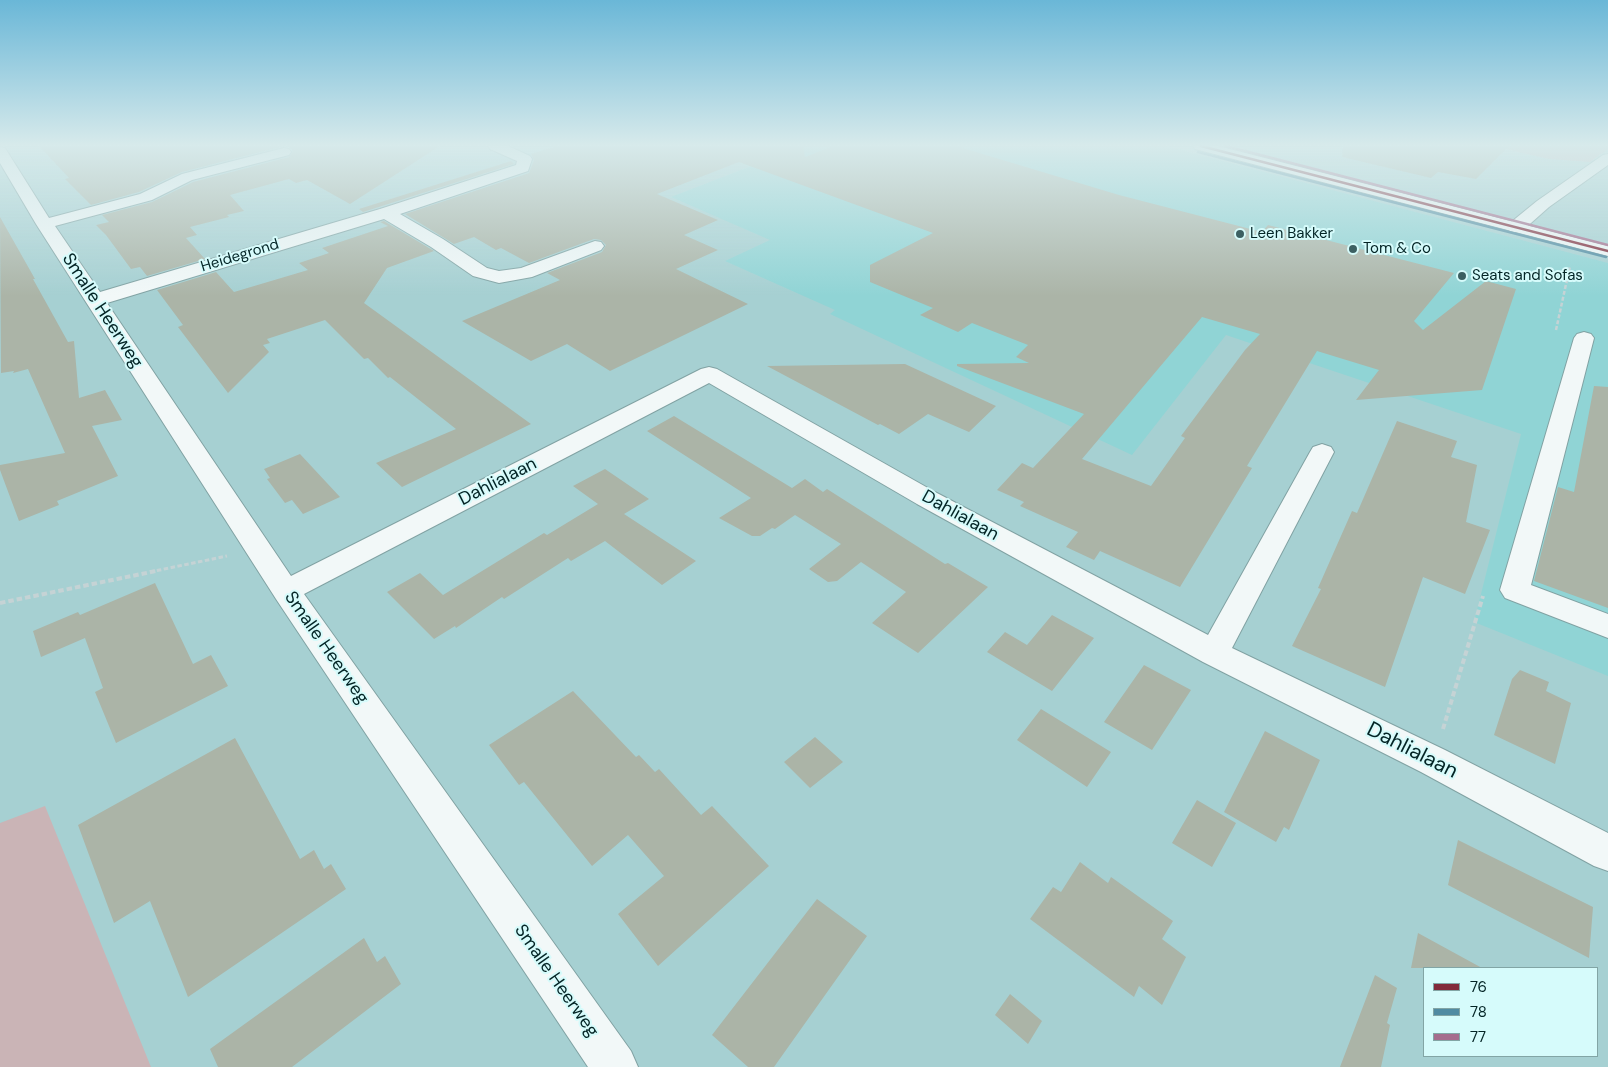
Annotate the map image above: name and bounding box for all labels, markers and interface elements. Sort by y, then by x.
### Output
place label: Leen Bakker [1250,225,1333,243]
marker: Leen Bakker [1234,228,1246,240]
street label: Heidegrond [199,236,281,276]
place label: Tom & Co [1363,240,1431,258]
marker: Tom & Co [1347,243,1359,255]
street label: Smalle Heerweg [57,250,147,372]
place label: Seats and Sofas [1472,267,1583,285]
marker: Seats and Sofas [1456,270,1468,282]
street label: Dahlialaan [455,453,541,511]
street label: Dahlialaan [918,486,1002,546]
street label: Smalle Heerweg [279,588,373,708]
street label: Dahlialaan [1362,717,1462,785]
street label: Smalle Heerweg [509,921,603,1041]
legend [1423,967,1598,1057]
text: 76 [1470,977,1487,997]
text: 78 [1470,1002,1487,1022]
text: 77 [1470,1027,1486,1047]

